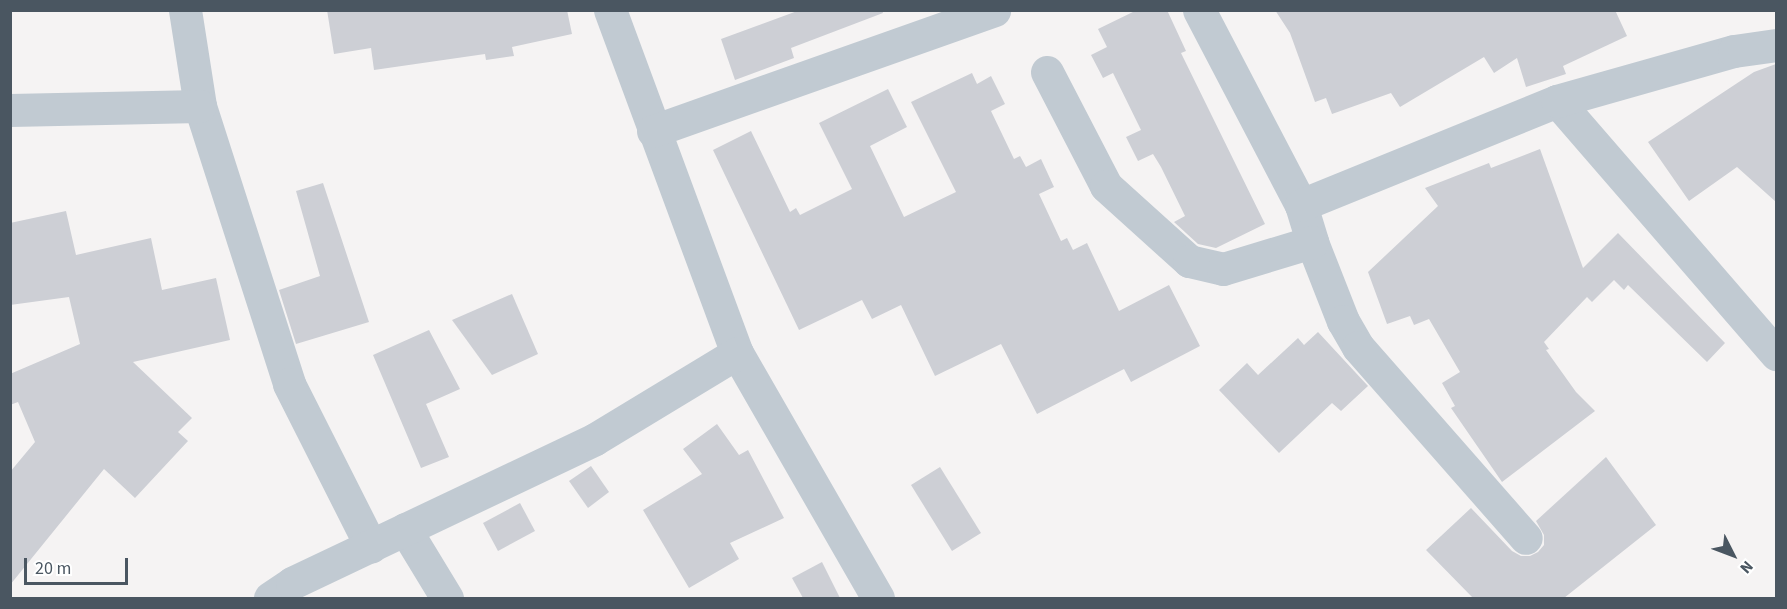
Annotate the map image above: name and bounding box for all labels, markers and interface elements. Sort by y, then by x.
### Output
north arrow [1703,525,1763,585]
scale bar [27,546,130,584]
text: 20 m [35,556,71,581]
text: N [1735,556,1758,578]

